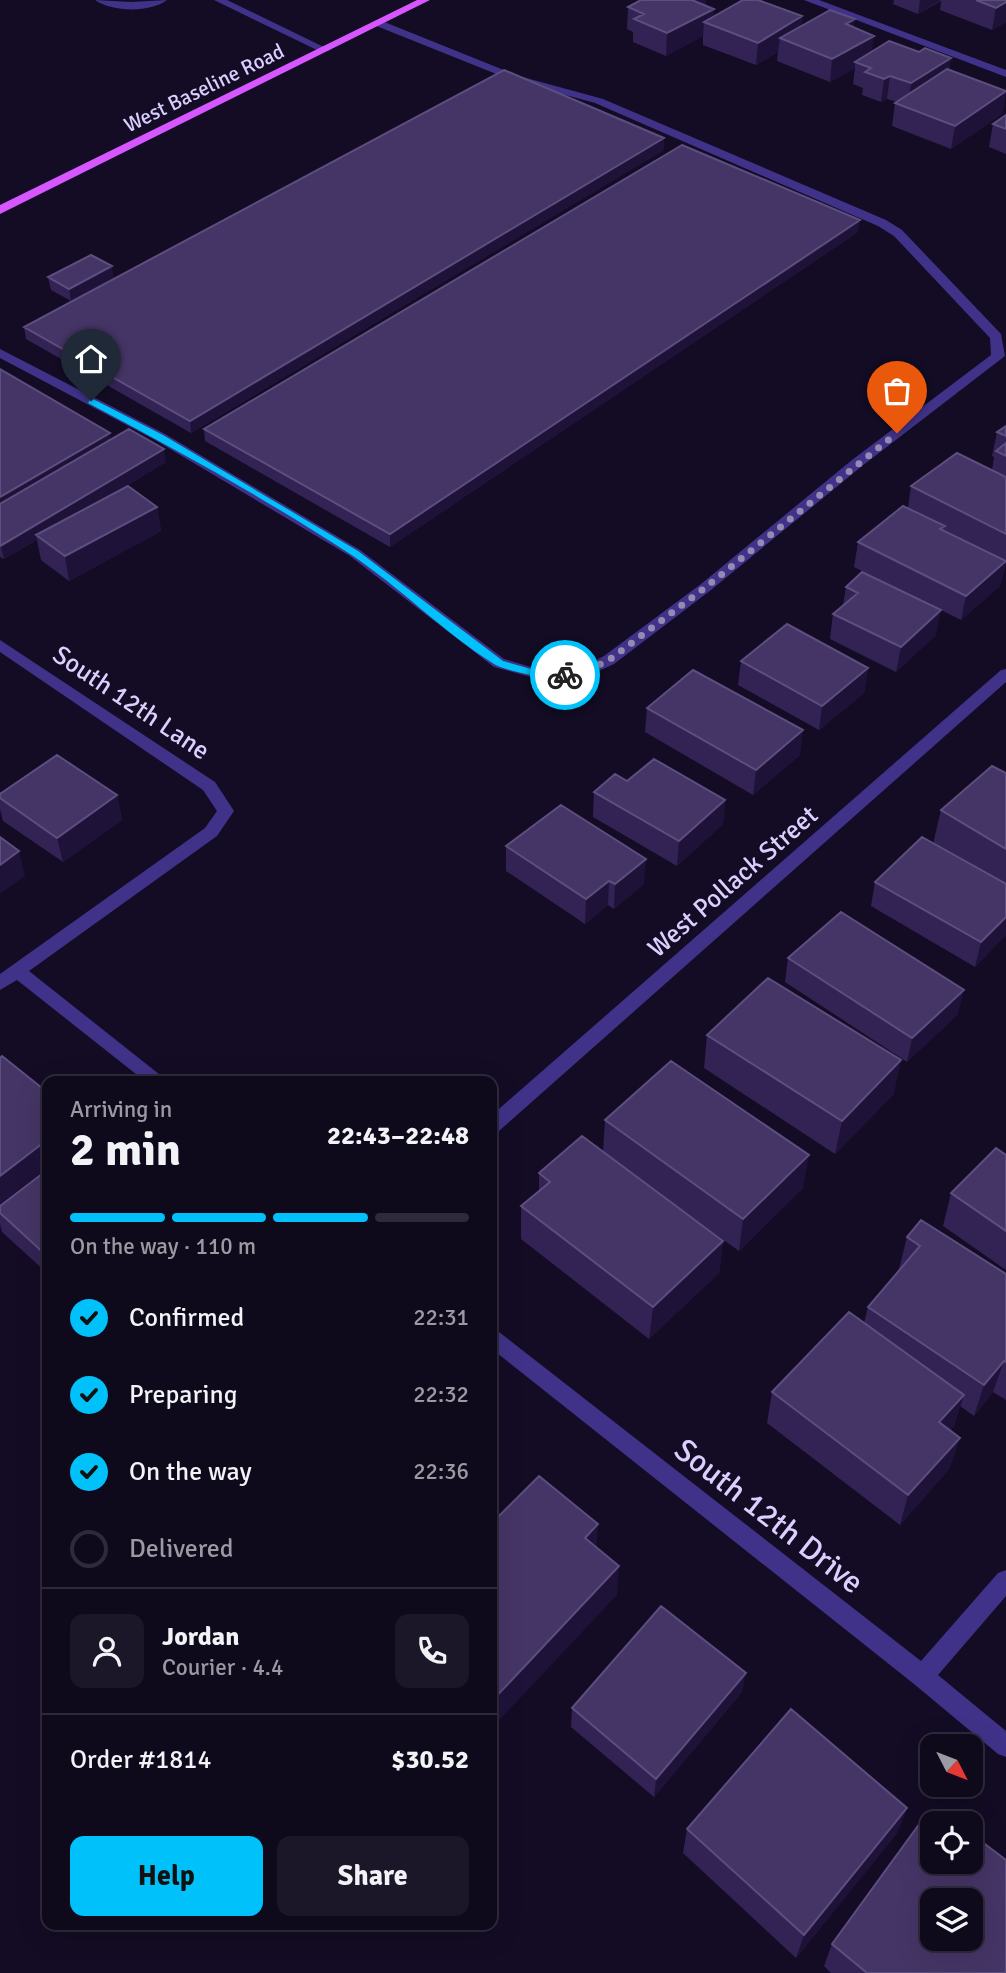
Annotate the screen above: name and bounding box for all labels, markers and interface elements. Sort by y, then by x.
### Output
street label: West Baseline Road [120,38,288,138]
pin [61,329,121,401]
icon: home [72,340,110,378]
pin [867,361,927,433]
icon: bag [878,372,916,410]
street label: South 12th Lane [47,639,215,767]
courier [530,640,600,710]
icon: bike [546,656,584,694]
street label: West Pollack Street [641,799,825,965]
text: Arriving in [70,1095,172,1124]
text: 22:43–22:48 [327,1120,469,1152]
text: 2 min [70,1122,181,1178]
text: On the way · 110 m [70,1232,256,1261]
icon: check [70,1299,108,1337]
text: Confirmed [129,1302,244,1334]
text: 22:31 [413,1303,469,1332]
icon: check [70,1376,108,1414]
text: Preparing [129,1379,237,1411]
text: 22:32 [413,1380,469,1409]
street label: South 12th Drive [667,1430,871,1602]
icon: check [70,1453,108,1491]
text: On the way [129,1456,252,1488]
text: 22:36 [413,1457,469,1486]
text: Delivered [129,1533,234,1565]
button: person [70,1614,144,1688]
button: phone [395,1614,469,1688]
text: Jordan [162,1621,239,1653]
text: Courier · 4.4 [162,1653,283,1682]
north arrow [920,1734,984,1797]
map controls [920,1734,983,1951]
text: Order #1814 [70,1744,211,1776]
text: $30.52 [391,1744,469,1776]
button: locate [920,1811,983,1874]
button: Help [70,1836,263,1916]
button: Share [277,1836,469,1916]
button: layers [920,1888,983,1951]

